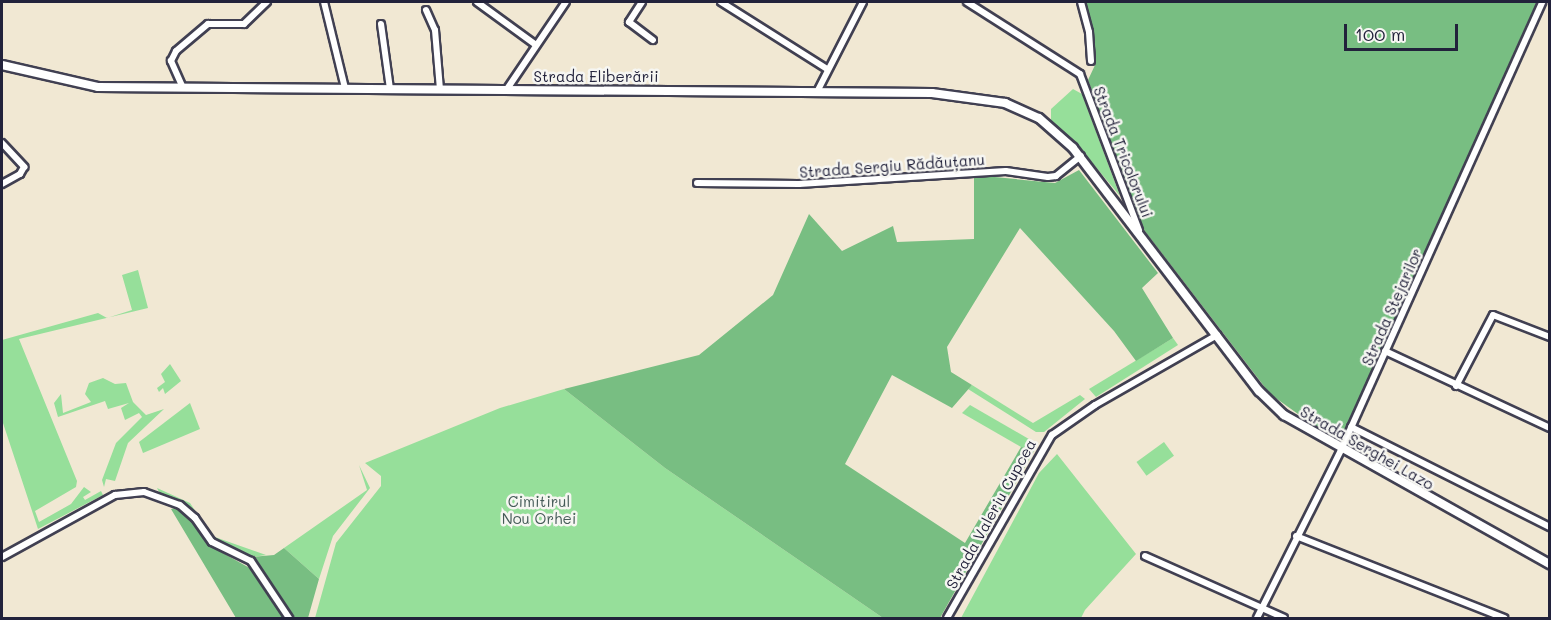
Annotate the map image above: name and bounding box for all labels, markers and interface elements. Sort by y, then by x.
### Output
scale bar [1347,12,1461,50]
text: 100 m [1355,22,1405,46]
street label: Strada Eliberării [534,68,658,86]
street label: Strada Tricolorului [1090,84,1156,220]
street label: Strada Sergiu Rădăuțanu [799,151,985,181]
street label: Strada Stejarilor [1358,246,1426,368]
street label: Strada Serghei Lazo [1297,402,1437,494]
street label: Strada Valeriu Cupcea [942,436,1040,592]
park label: Cimitirul Nou Orhei [502,492,576,527]

